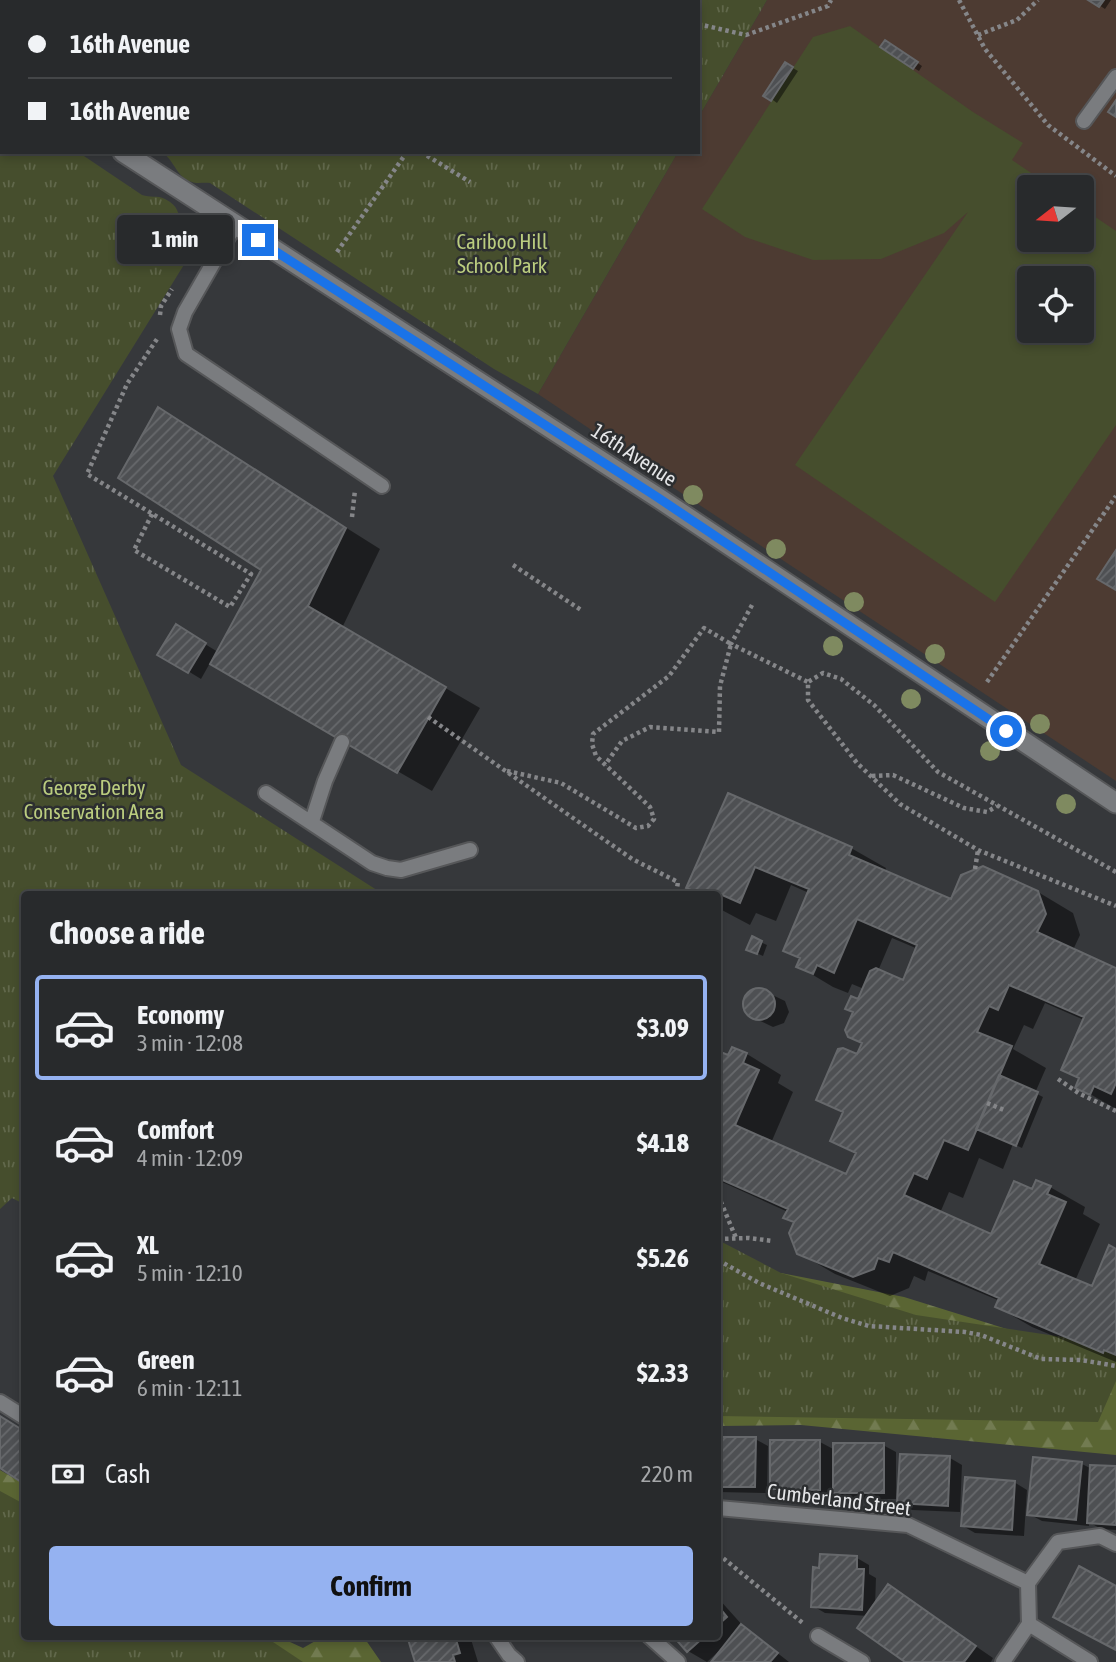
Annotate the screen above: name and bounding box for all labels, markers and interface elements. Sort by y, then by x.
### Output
text: 16th Avenue [70,29,190,59]
text: 16th Avenue [70,96,190,126]
north arrow [1017,175,1094,252]
map controls [1017,175,1094,343]
callout: 1 min [118,216,233,264]
route end [242,224,274,256]
text: 1 min [152,226,198,252]
park label: Cariboo Hill School Park [457,229,548,277]
button: locate [1017,266,1094,343]
street label: 16th Avenue [587,418,682,491]
route start [990,715,1022,747]
park label: George Derby Conservation Area [24,775,164,823]
text: Choose a ride [49,914,205,951]
icon: car [53,996,116,1059]
text: Economy [137,1000,224,1030]
text: $3.09 [637,1013,689,1043]
text: 3 min · 12:08 [137,1030,243,1056]
icon: car [53,1111,116,1174]
text: Comfort [137,1115,214,1145]
text: $4.18 [637,1128,689,1158]
text: 4 min · 12:09 [137,1145,243,1171]
icon: car [53,1226,116,1289]
text: XL [137,1230,159,1260]
text: $5.26 [637,1243,689,1273]
text: 5 min · 12:10 [137,1260,243,1286]
icon: car [53,1341,116,1404]
text: Green [137,1345,195,1375]
text: $2.33 [637,1358,689,1388]
text: 6 min · 12:11 [137,1375,243,1401]
icon: cash [49,1455,87,1493]
text: Cash [105,1459,151,1489]
text: 220 m [641,1461,693,1487]
street label: Cumberland Street [766,1478,912,1520]
button: Confirm [49,1546,693,1626]

